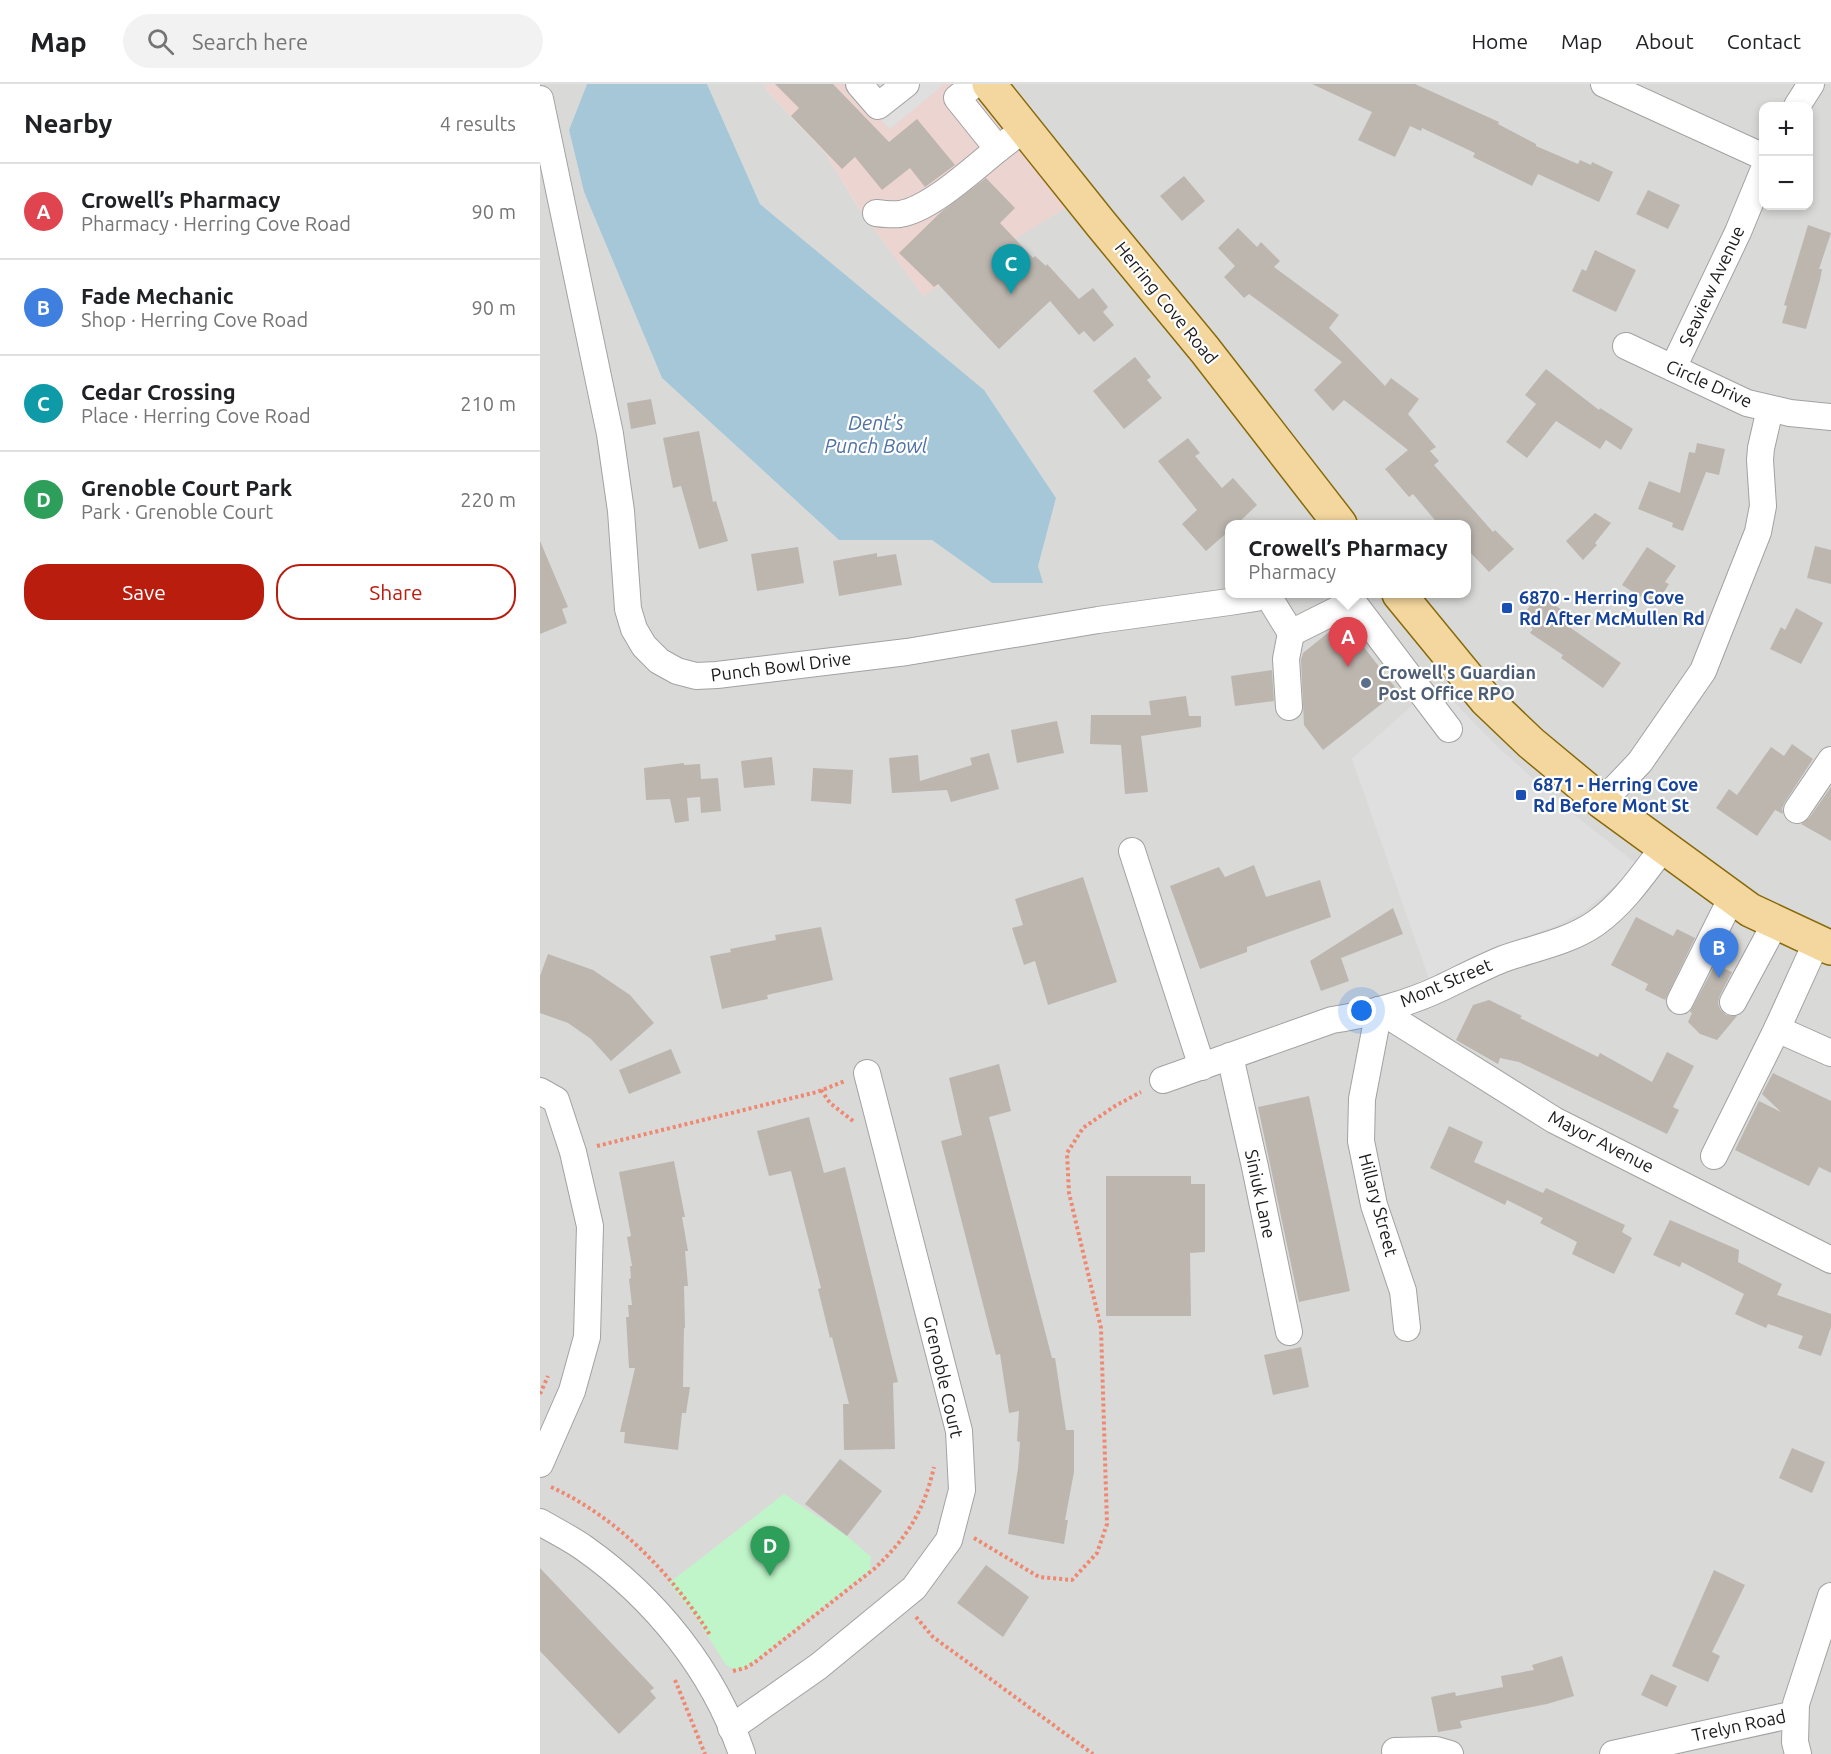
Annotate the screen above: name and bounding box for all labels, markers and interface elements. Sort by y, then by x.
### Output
search box [123,14,543,68]
icon: search [144,25,177,58]
text: Map [30,26,87,57]
text: Search here [192,29,308,54]
text: Home [1471,29,1528,53]
text: Map [1561,29,1602,53]
text: About [1635,29,1694,53]
text: Contact [1727,29,1801,53]
map controls [1759,102,1813,210]
button: + [1759,102,1813,156]
text: Nearby [24,109,112,138]
text: 4 results [440,112,516,135]
button: − [1759,156,1813,210]
text: Crowell’s Pharmacy [81,187,280,212]
text: A [36,200,51,223]
text: 90 m [472,200,516,223]
text: Pharmacy · Herring Cove Road [81,212,351,235]
street label: Seaview Avenue [1674,222,1748,349]
street label: Herring Cove Road [1111,237,1222,367]
pin: C [992,244,1030,294]
text: Fade Mechanic [81,283,233,308]
text: B [37,296,50,319]
text: 90 m [472,296,516,319]
text: Shop · Herring Cove Road [81,308,308,331]
street label: Circle Drive [1663,355,1755,411]
text: Cedar Crossing [81,379,236,404]
text: C [37,392,50,415]
text: 210 m [460,392,516,415]
text: Place · Herring Cove Road [81,404,311,427]
water label: Dent's Punch Bowl [825,411,928,457]
text: Grenoble Court Park [81,475,292,500]
text: D [36,488,51,511]
text: 220 m [460,488,516,511]
text: Park · Grenoble Court [81,500,273,523]
popup [1225,520,1471,598]
text: Crowell’s Pharmacy [1248,535,1448,560]
text: Pharmacy [1248,560,1336,583]
button: Save [24,564,264,620]
button: Share [276,564,516,620]
place label: 6870 - Herring Cove Rd After McMullen Rd [1519,587,1705,628]
marker: 6870 - Herring Cove Rd After McMullen Rd [1500,601,1514,615]
pin: A [1328,618,1368,667]
street label: Punch Bowl Drive [709,647,852,685]
place label: Crowell's Guardian Post Office RPO [1378,662,1536,703]
marker: Crowell's Guardian Post Office RPO [1359,676,1373,690]
place label: 6871 - Herring Cove Rd Before Mont St [1533,774,1698,815]
marker: 6871 - Herring Cove Rd Before Mont St [1514,788,1528,802]
pin: B [1700,928,1738,978]
street label: Mont Street [1397,954,1495,1010]
your location [1347,996,1376,1025]
street label: Mayor Avenue [1545,1106,1658,1176]
street label: Siniuk Lane [1242,1147,1280,1240]
street label: Hillary Street [1356,1151,1402,1258]
street label: Grenoble Court [920,1314,968,1440]
pin: D [750,1526,790,1576]
street label: Trelyn Road [1690,1705,1788,1745]

